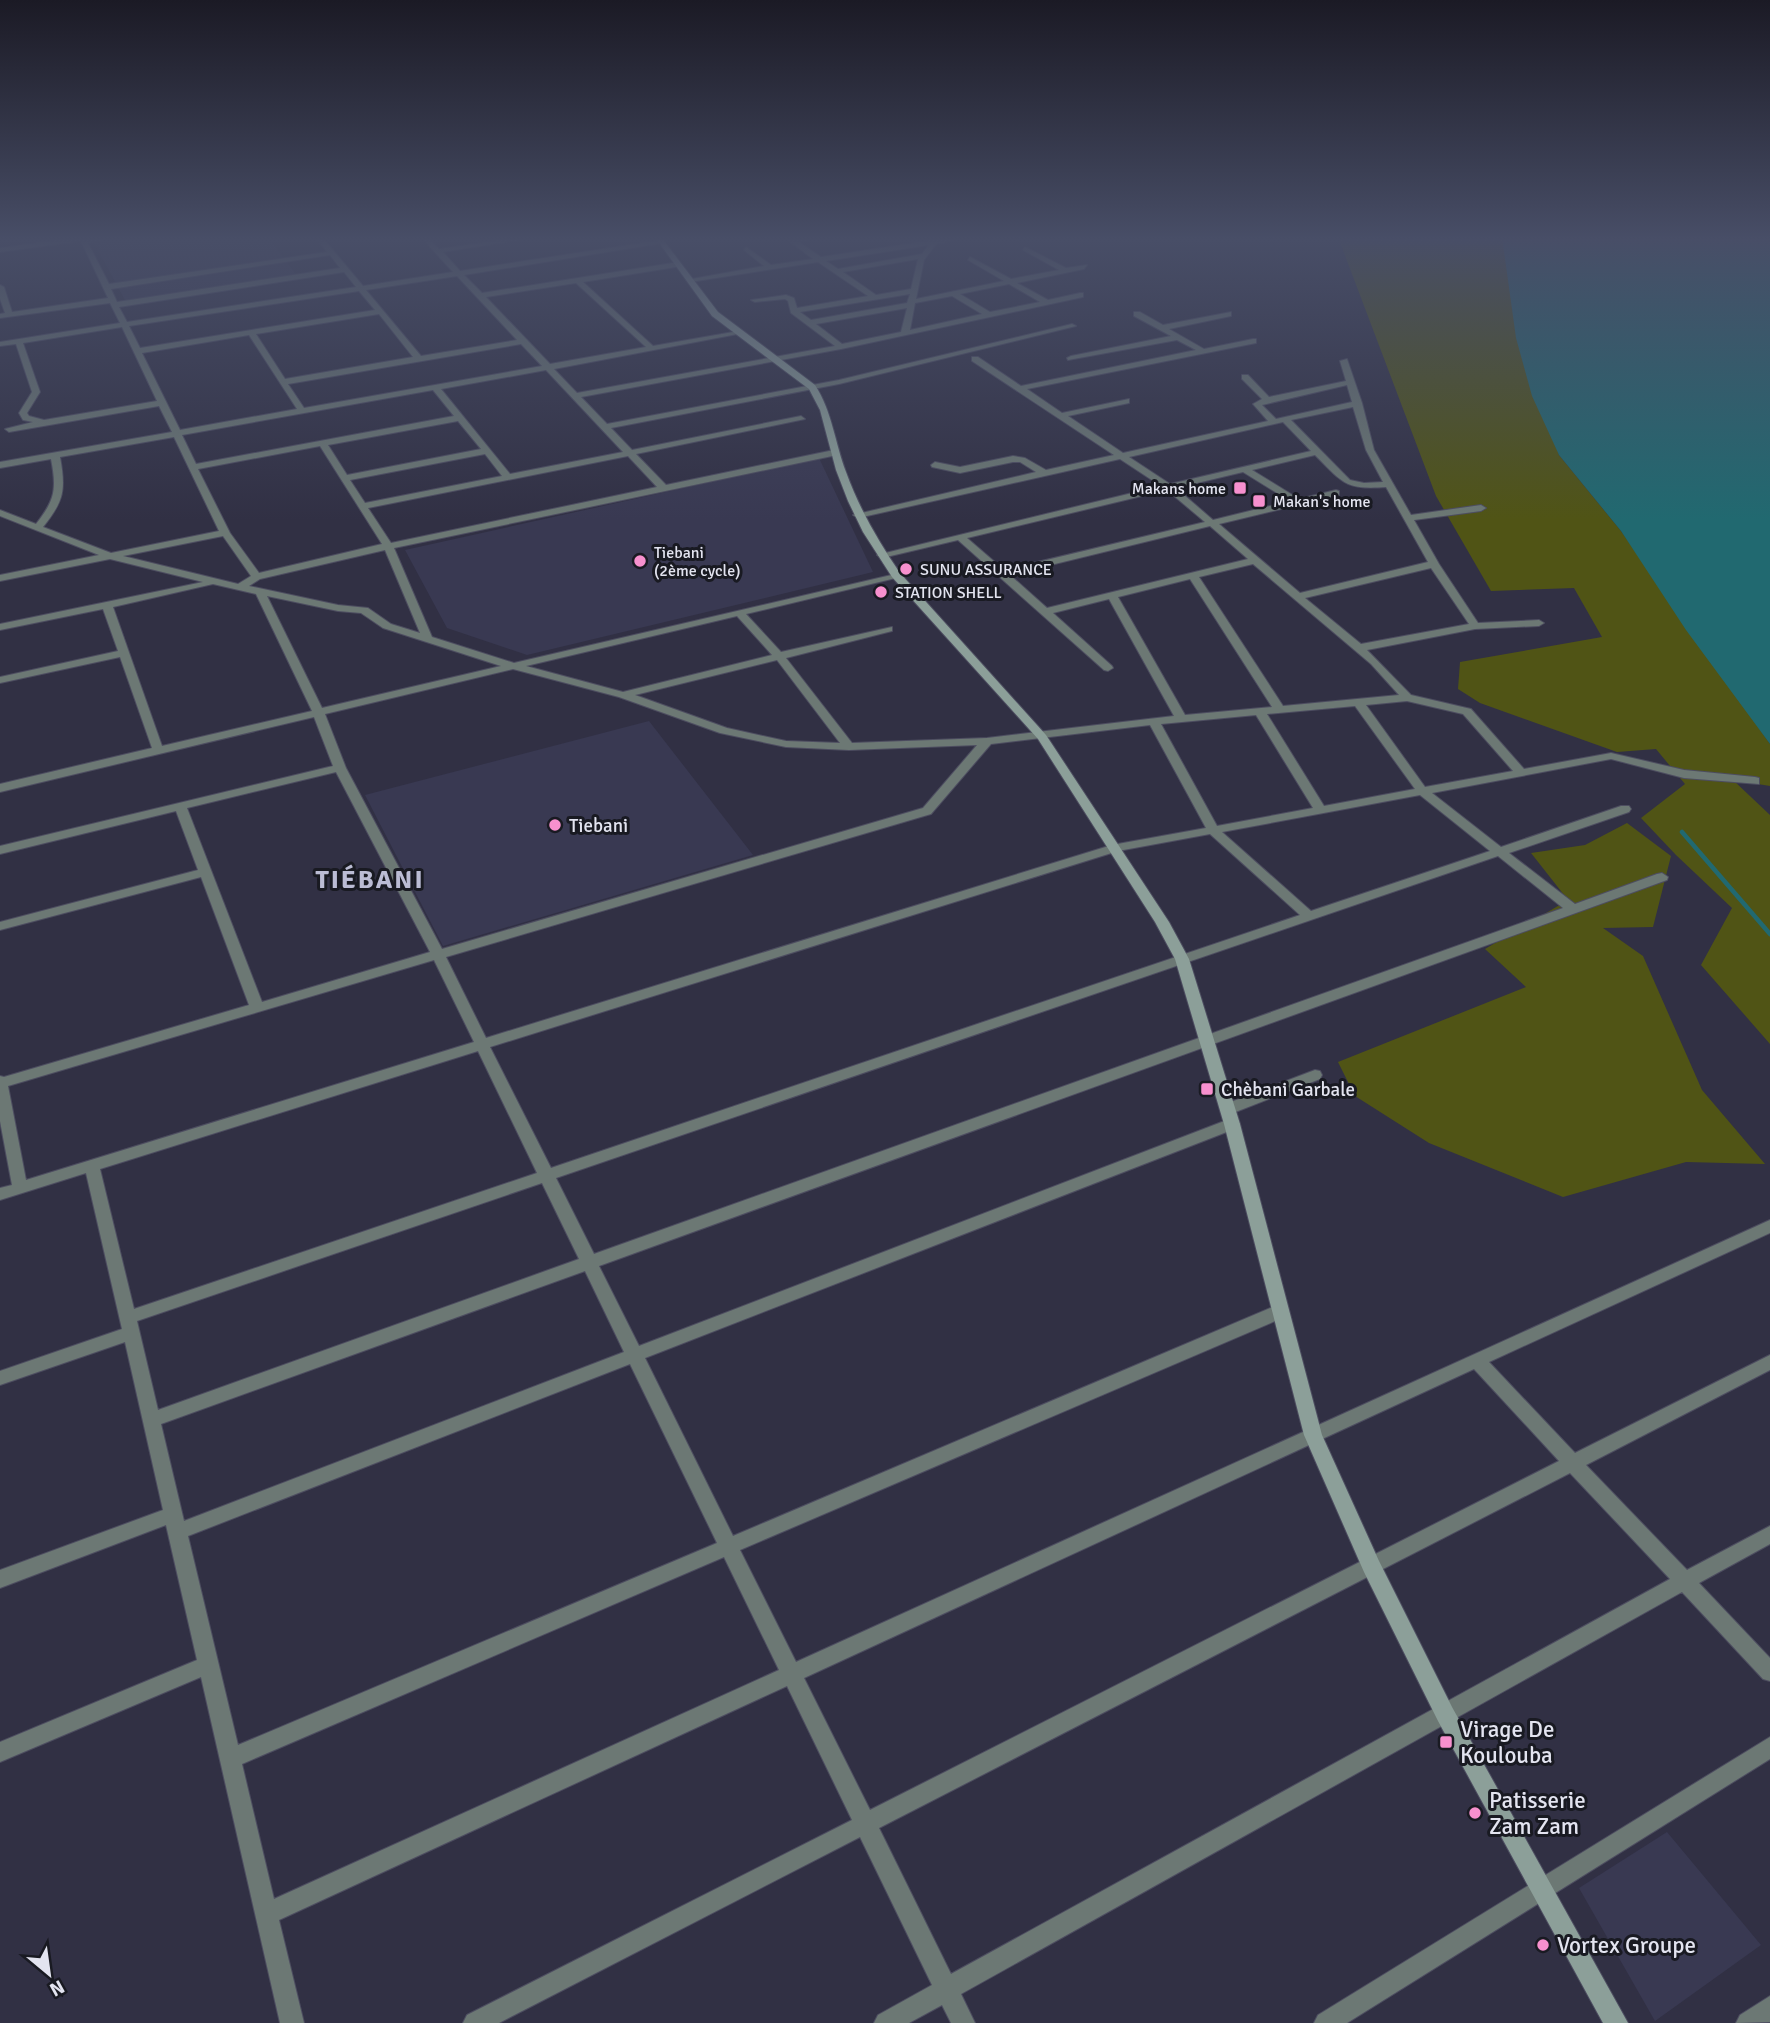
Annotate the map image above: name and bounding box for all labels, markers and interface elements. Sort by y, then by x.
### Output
place label: Makans home [1132,479,1226,499]
marker: Makans home [1232,480,1248,496]
place label: Makan's home [1273,492,1371,512]
marker: Makan's home [1251,493,1267,509]
place label: Tiebani (2ème cycle) [654,543,740,581]
marker: Tiebani (2ème cycle) [632,553,648,569]
place label: SUNU ASSURANCE [920,560,1052,580]
marker: SUNU ASSURANCE [898,561,914,577]
place label: STATION SHELL [895,583,1002,603]
marker: STATION SHELL [873,584,889,600]
place label: Tiebani [569,814,628,838]
marker: Tiebani [547,817,563,833]
district label: TIÉBANI [315,864,425,896]
place label: Chèbani Garbale [1221,1078,1355,1102]
marker: Chèbani Garbale [1199,1081,1215,1097]
place label: Virage De Koulouba [1460,1715,1554,1770]
marker: Virage De Koulouba [1438,1734,1454,1750]
place label: Patisserie Zam Zam [1489,1786,1586,1841]
marker: Patisserie Zam Zam [1467,1805,1483,1821]
place label: Vortex Groupe [1557,1931,1696,1960]
marker: Vortex Groupe [1535,1937,1551,1953]
north arrow [14,1939,84,2009]
text: N [45,1974,68,2002]

